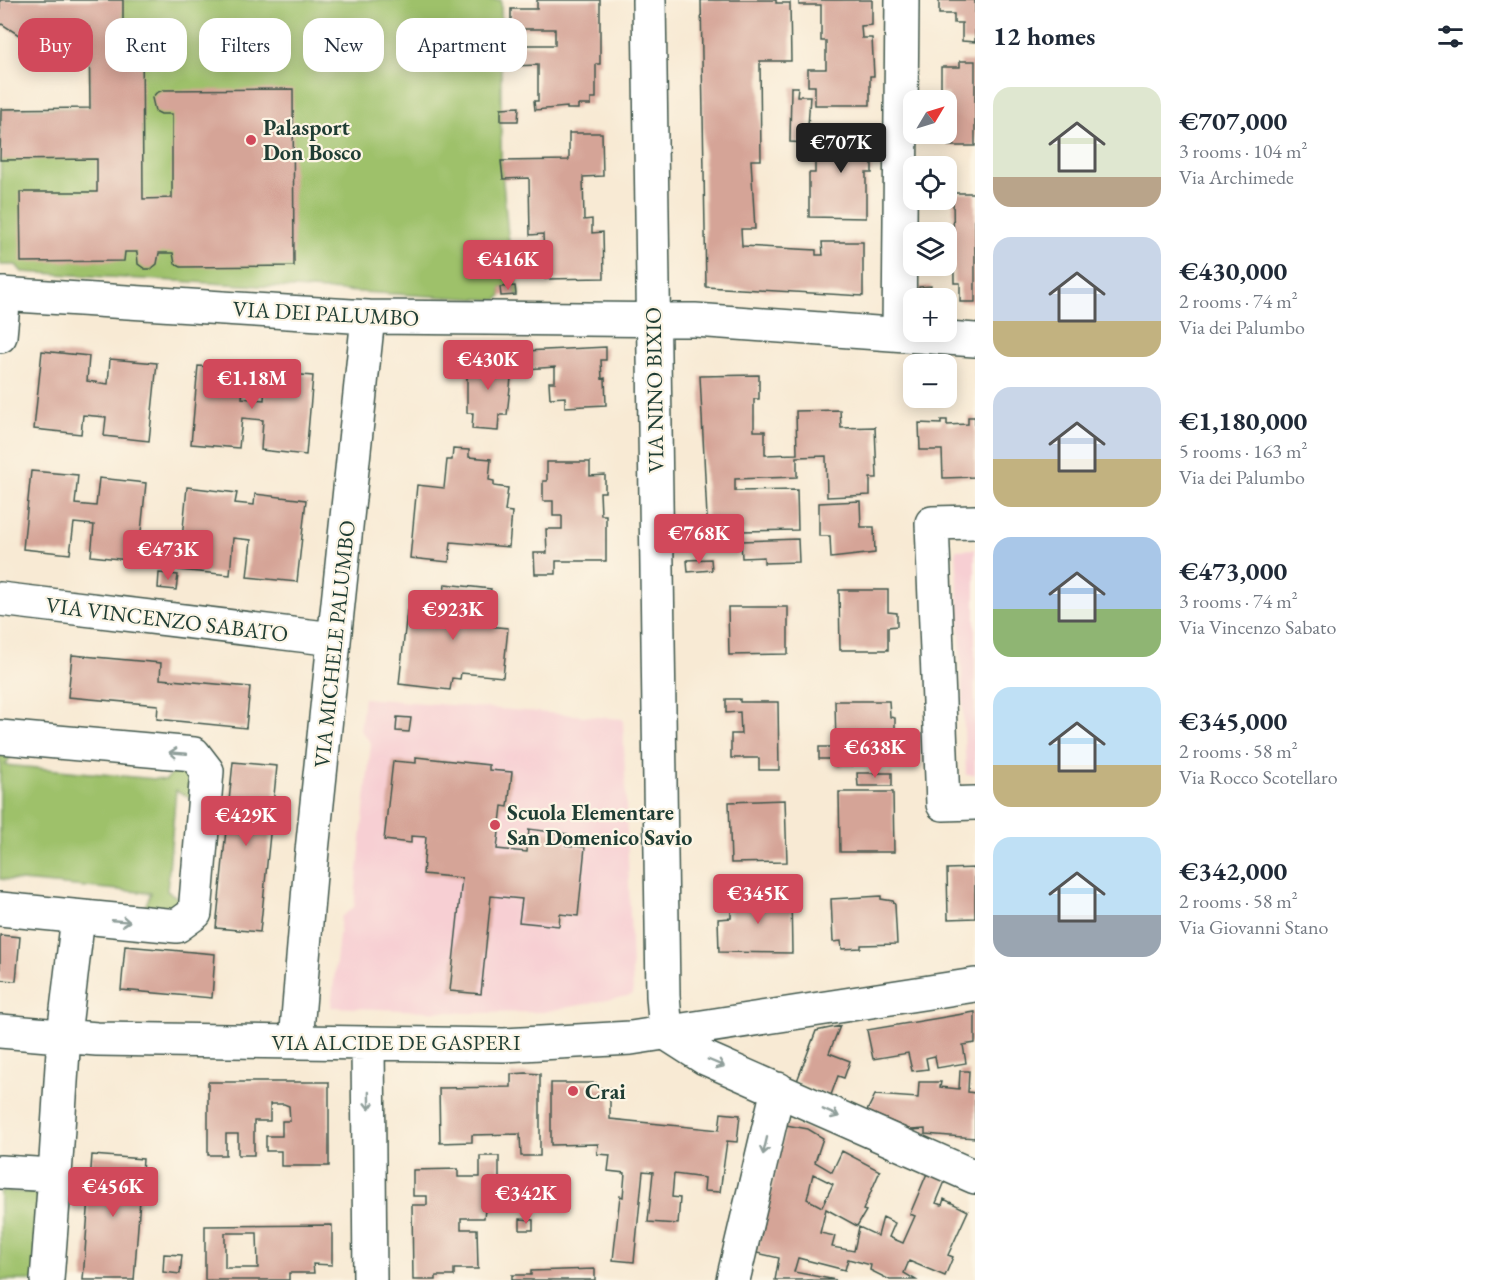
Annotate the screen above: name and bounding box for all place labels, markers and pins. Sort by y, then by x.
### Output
place label: Palasport Don Bosco [263,113,361,167]
pin: €707K [799,123,883,174]
marker: Palasport Don Bosco [244,133,258,147]
pin: €416K [466,240,550,291]
pin: €430K [446,340,530,391]
pin: €1.18M [203,359,301,410]
pin: €768K [657,514,741,565]
pin: €473K [126,530,210,581]
pin: €923K [411,590,495,641]
pin: €638K [833,728,917,779]
pin: €429K [204,796,288,847]
place label: Scuola Elementare San Domenico Savio [507,798,692,852]
marker: Scuola Elementare San Domenico Savio [488,818,502,832]
pin: €345K [716,874,800,925]
place label: Crai [585,1077,626,1106]
marker: Crai [566,1084,580,1098]
pin: €456K [71,1167,155,1218]
pin: €342K [484,1174,568,1225]

